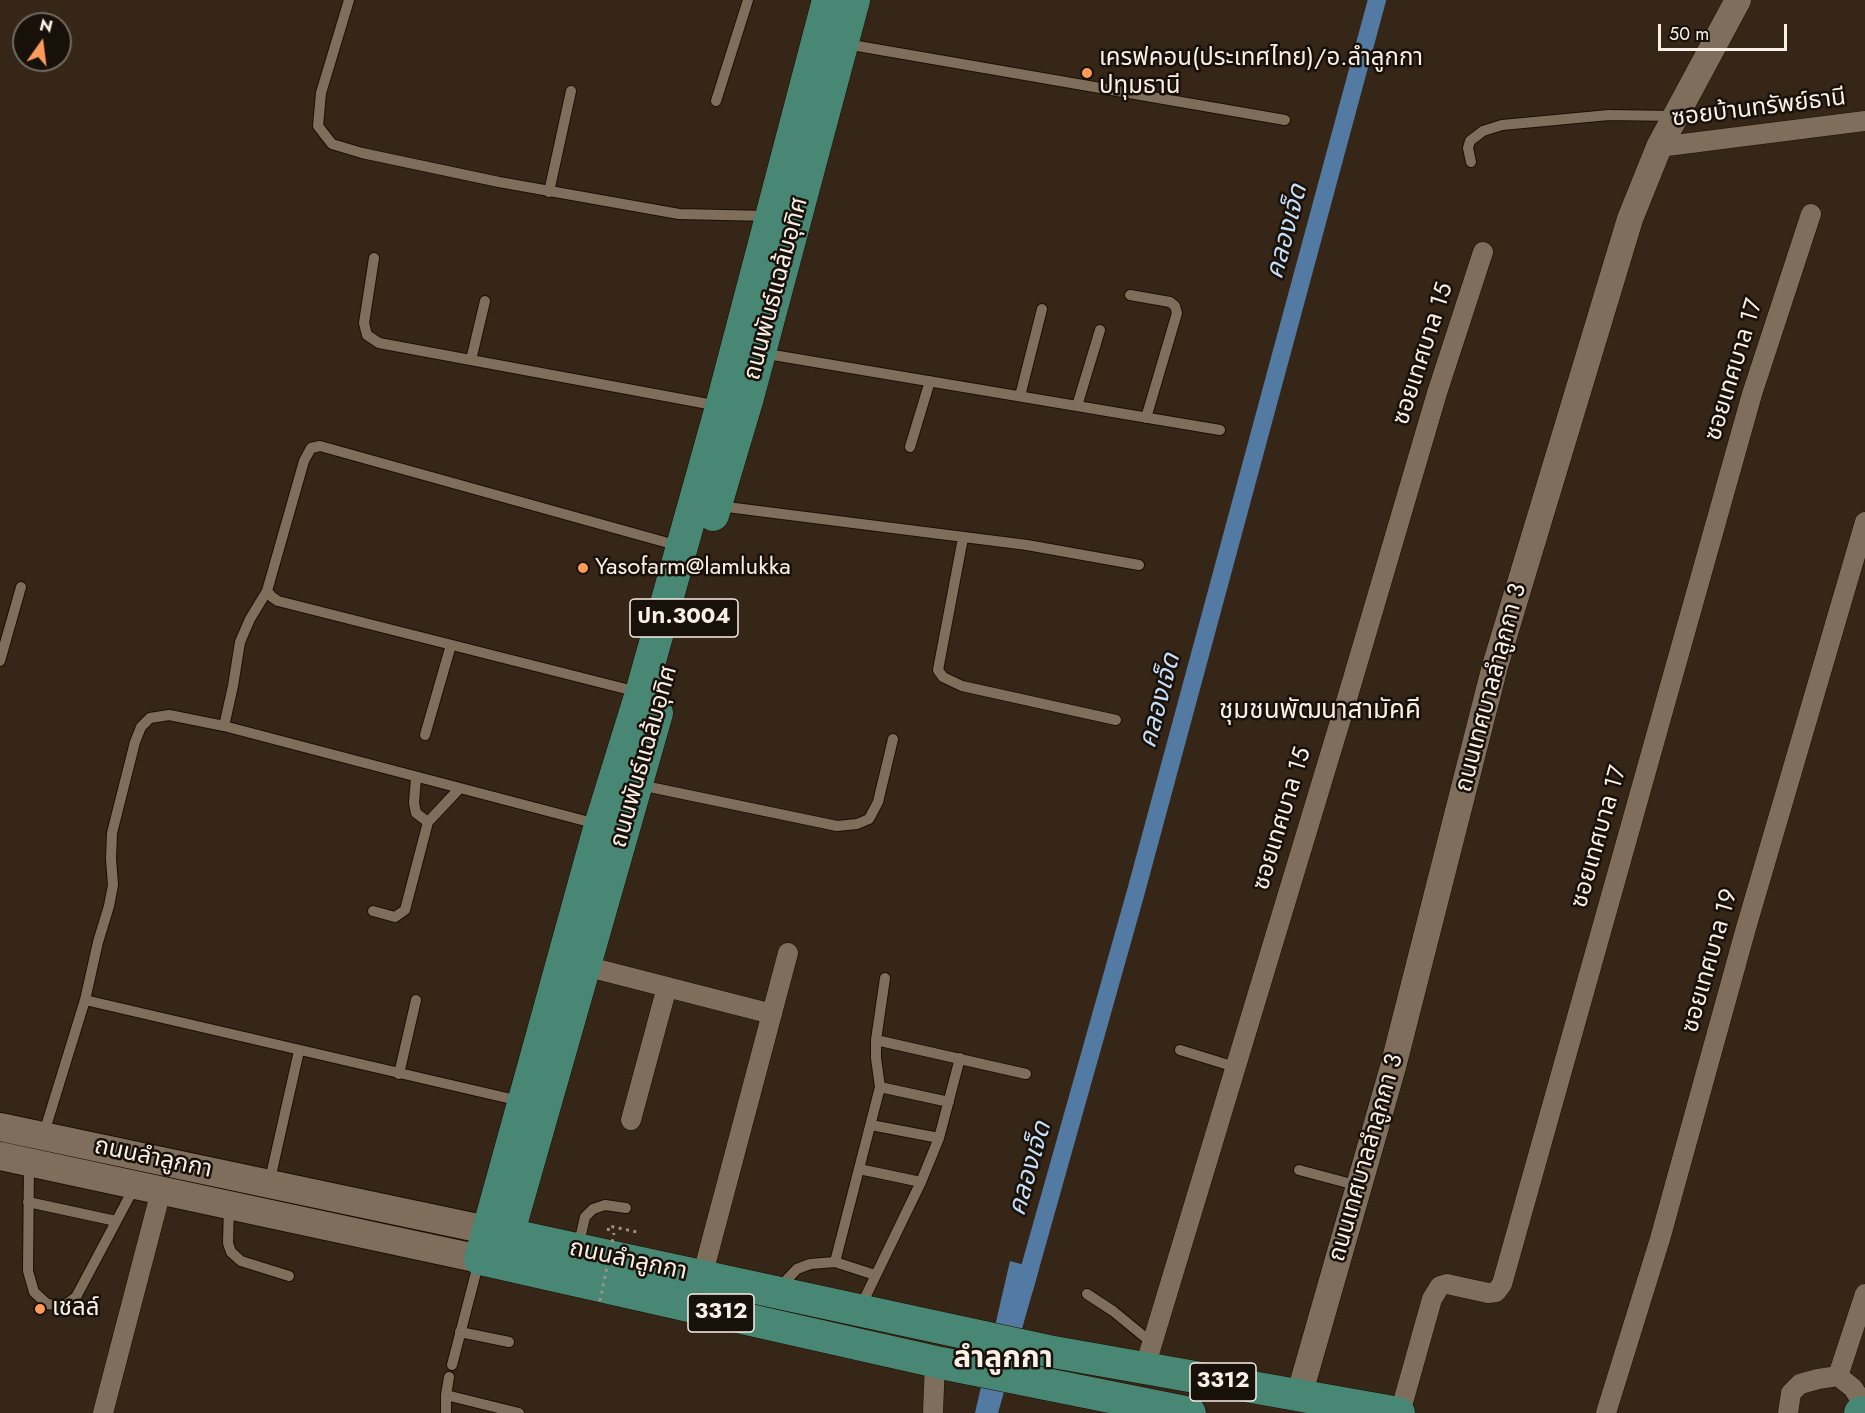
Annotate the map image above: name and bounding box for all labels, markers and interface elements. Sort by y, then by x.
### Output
north arrow [12,12,72,72]
scale bar [1661,12,1790,50]
text: N [37,13,55,39]
text: 50 m [1669,21,1709,47]
place label: เครฟคอน(ประเทศไทย)/อ.ลำลูกกา ปทุมธานี [1099,45,1423,101]
marker: เครฟคอน(ประเทศไทย)/อ.ลำลูกกา ปทุมธานี [1080,66,1094,80]
street label: ซอยบ้านทรัพย์ธานี [1670,84,1848,134]
water label: คลองเจ็ด [1260,181,1316,283]
street label: ถนนพันธ์แฉล้มอุทิศ [739,194,815,384]
street label: ซอยเทศบาล 15 [1387,279,1461,429]
street label: ซอยเทศบาล 17 [1700,296,1770,444]
place label: Yasofarm@lamlukka [595,554,791,582]
marker: Yasofarm@lamlukka [576,561,590,575]
street label: ถนนเทศบาลลำลูกกา 3 [1450,581,1534,795]
road number: ปท.3004 [630,599,738,637]
water label: คลองเจ็ด [1133,650,1189,752]
street label: ถนนพันธ์แฉล้มอุทิศ [605,663,685,851]
district label: ชุมชนพัฒนาสามัคคี [1219,696,1421,728]
street label: ซอยเทศบาล 15 [1248,744,1318,894]
street label: ซอยเทศบาล 17 [1566,763,1634,911]
street label: ซอยเทศบาล 19 [1677,886,1745,1036]
street label: ถนนเทศบาลลำลูกกา 3 [1324,1051,1410,1265]
water label: คลองเจ็ด [1003,1118,1059,1220]
street label: ถนนลำลูกกา [92,1132,214,1186]
street label: ถนนลำลูกกา [567,1234,689,1288]
road number: 3312 [688,1294,754,1332]
place label: เชลล์ [52,1295,99,1323]
marker: เชลล์ [33,1302,47,1316]
district label: ลำลูกกา [953,1342,1053,1378]
road number: 3312 [1190,1363,1256,1401]

